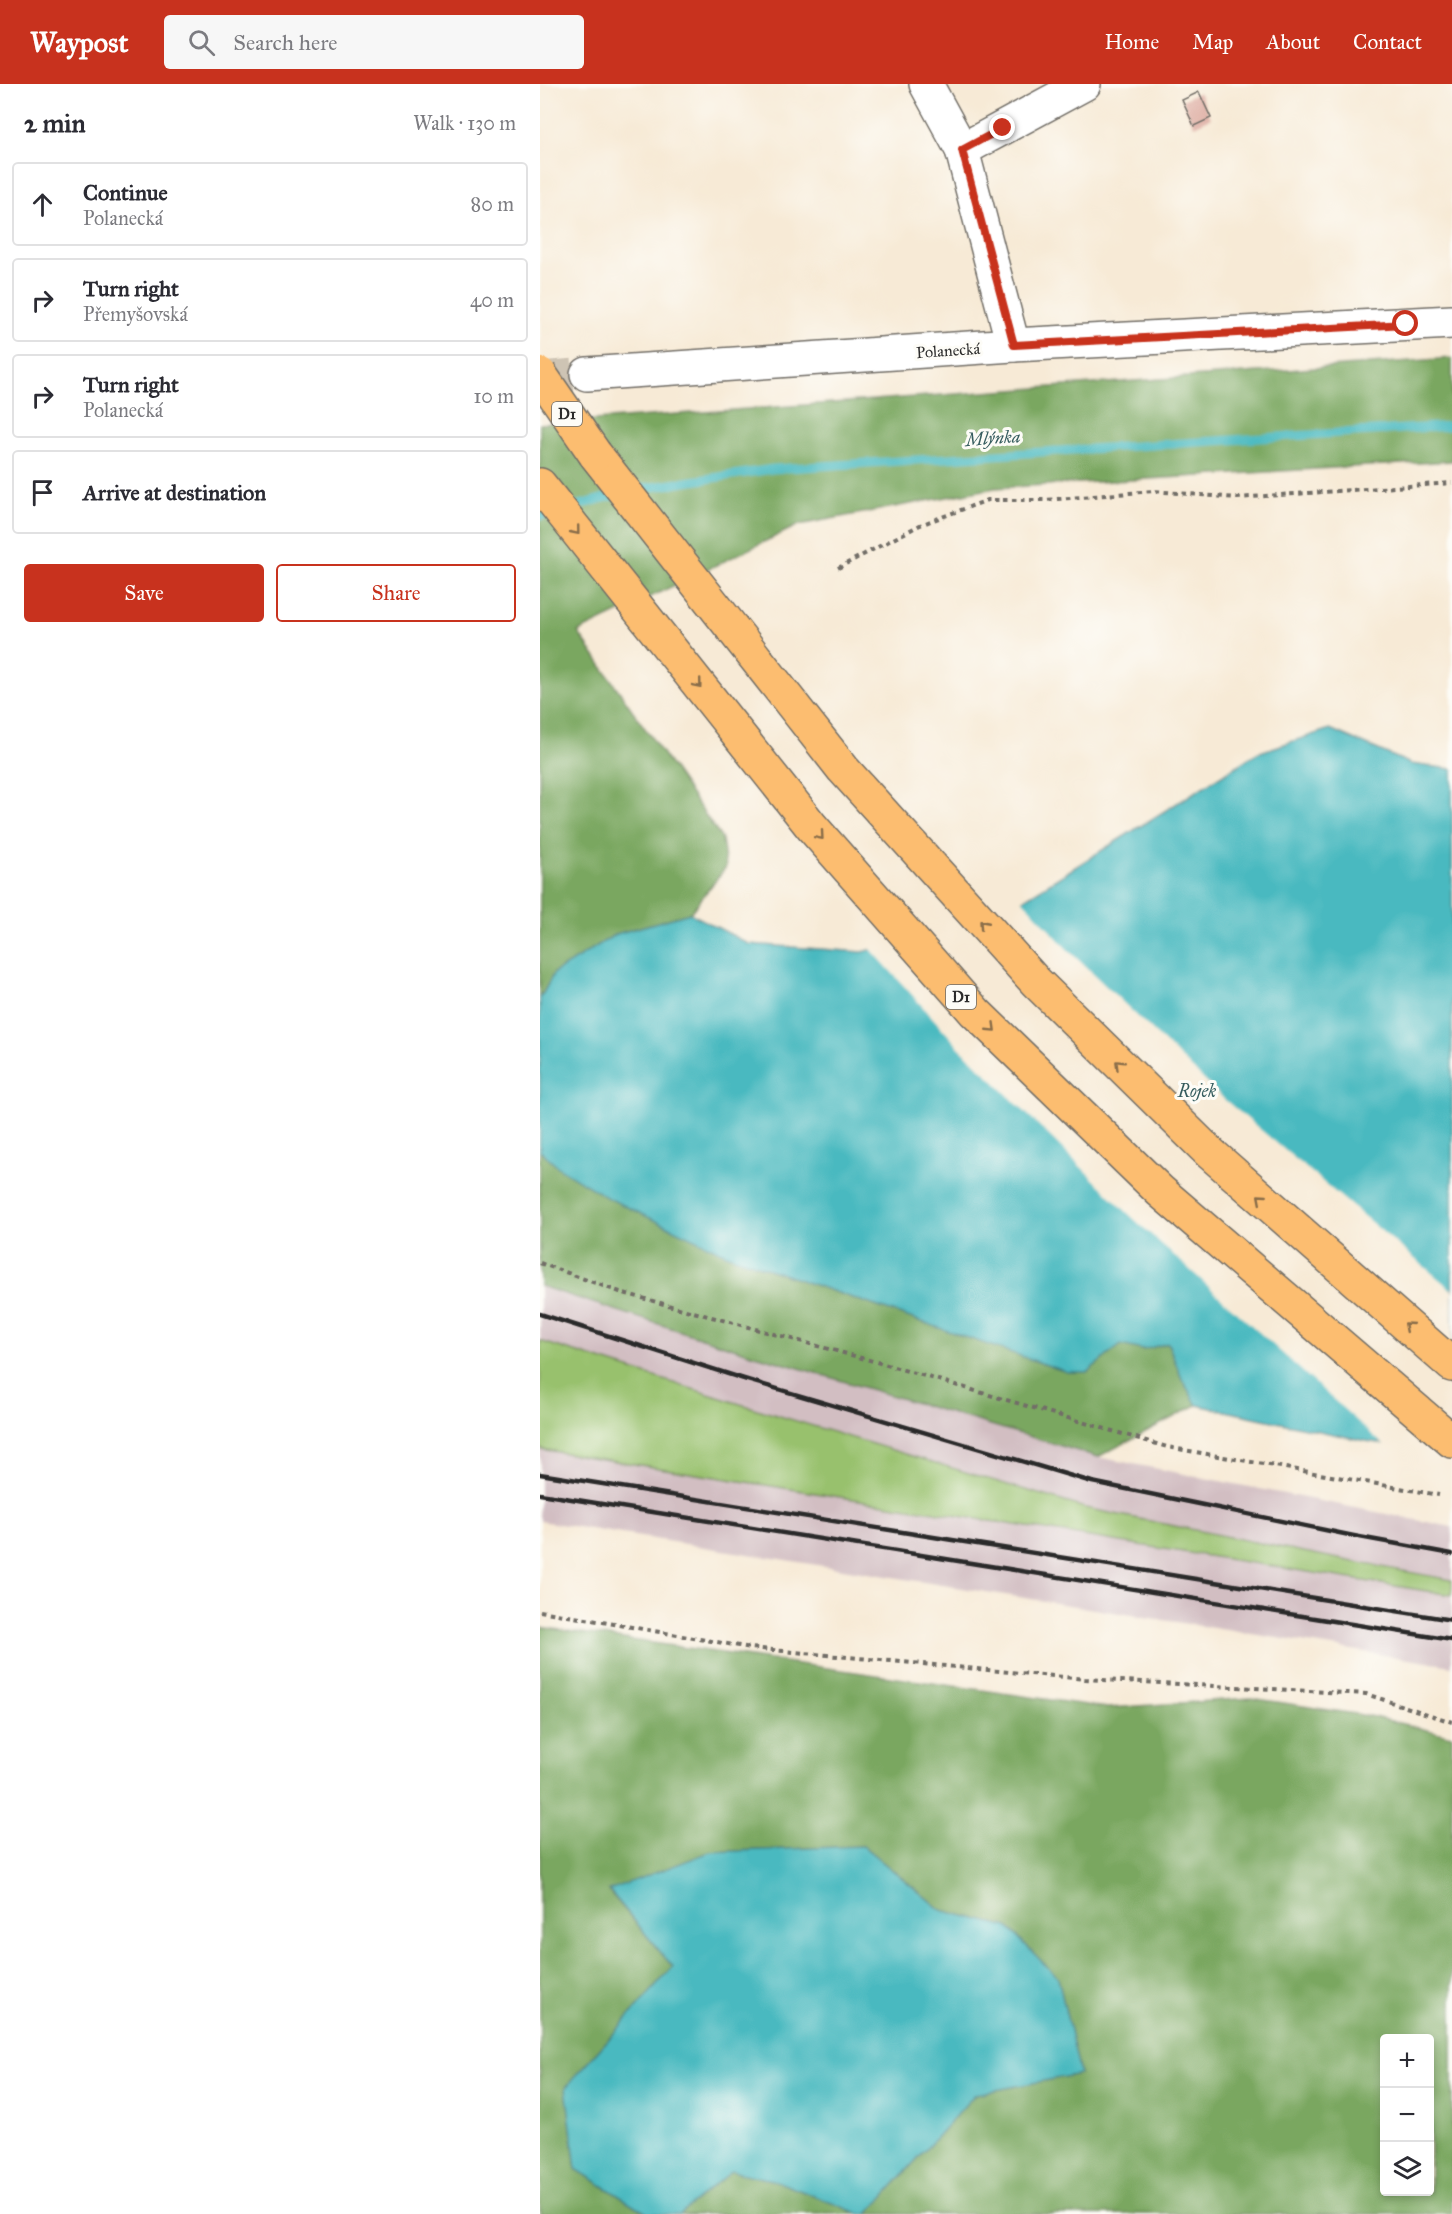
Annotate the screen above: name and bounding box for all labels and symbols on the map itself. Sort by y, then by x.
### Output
route end [989,114,1015,140]
route start [1392,310,1418,336]
street label: Polanecká [915,339,981,362]
road number: D1 [552,402,582,426]
water label: Mlýnka [963,425,1022,451]
one-way arrow [569,525,580,536]
one-way arrow [690,677,701,688]
one-way arrow [813,829,824,840]
one-way arrow [979,921,990,931]
road number: D1 [946,985,976,1009]
one-way arrow [984,1021,995,1032]
one-way arrow [1116,1061,1127,1072]
water label: Rojek [1177,1080,1216,1102]
one-way arrow [1257,1194,1268,1205]
one-way arrow [1404,1322,1415,1333]

